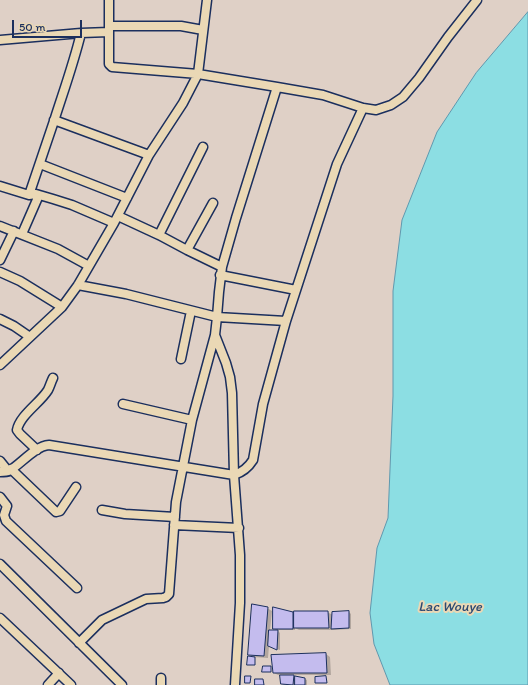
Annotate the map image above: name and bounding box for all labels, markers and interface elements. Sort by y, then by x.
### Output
scale bar [14,12,84,38]
text: 50 m [19,20,45,34]
water label: Lac Wouye [418,599,482,615]

